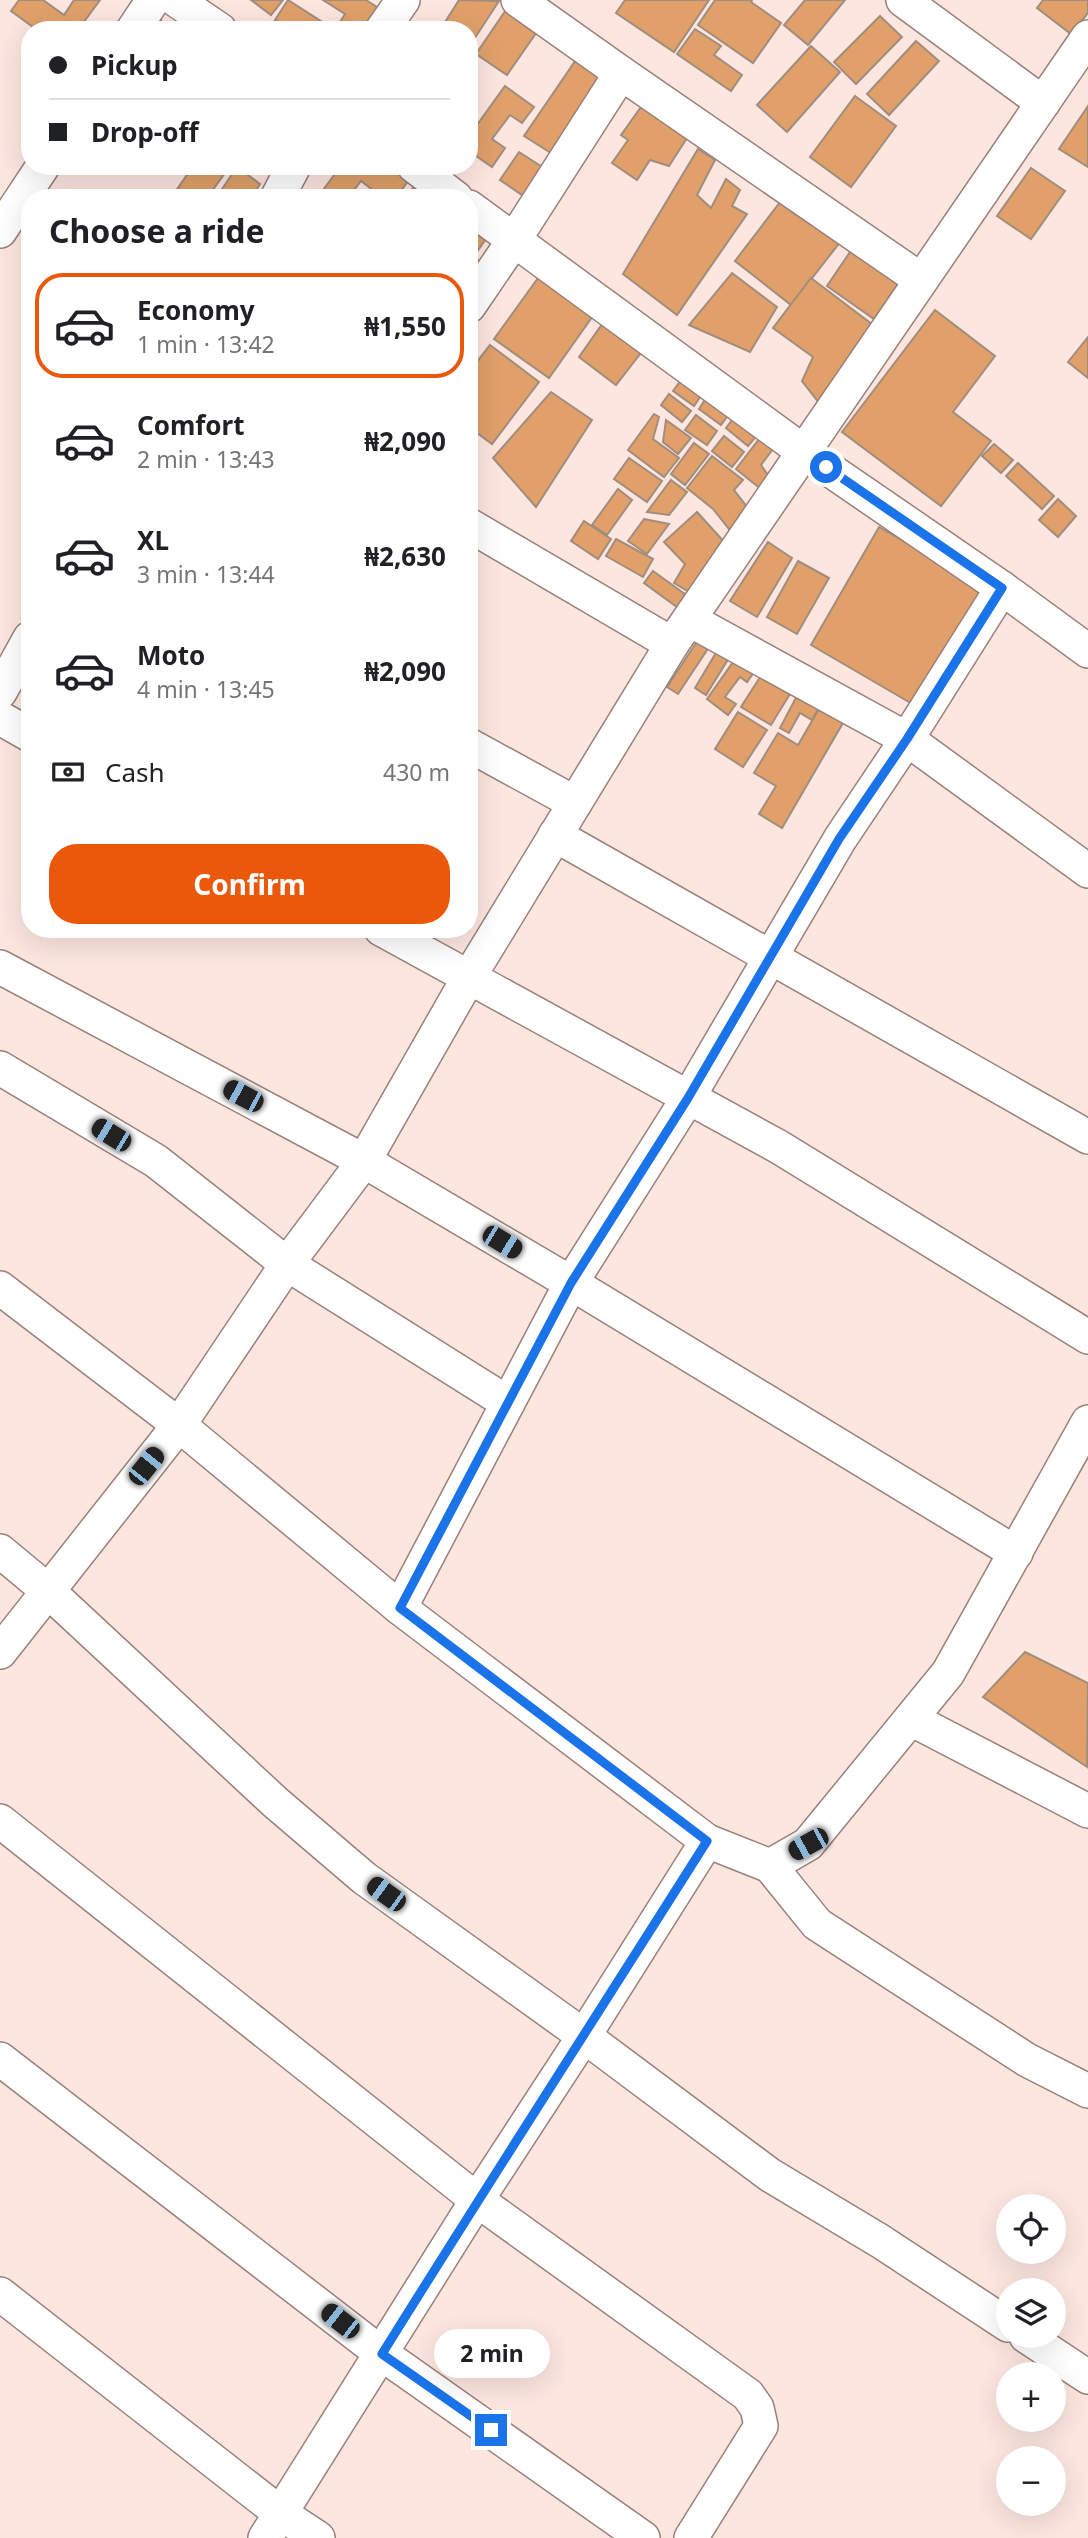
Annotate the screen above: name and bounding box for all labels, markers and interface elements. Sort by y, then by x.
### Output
text: Pickup [91,47,178,83]
text: Drop-off [91,114,198,150]
text: Choose a ride [49,209,265,252]
text: Economy [137,292,255,328]
icon: car [53,294,116,357]
text: ₦1,550 [364,308,446,344]
text: 1 min · 13:42 [137,328,275,360]
text: Comfort [137,407,245,443]
icon: car [53,409,116,472]
text: ₦2,090 [364,423,446,459]
text: 2 min · 13:43 [137,443,275,475]
route start [810,451,842,483]
text: XL [137,522,169,558]
icon: car [53,524,116,587]
text: ₦2,630 [364,538,446,574]
text: 3 min · 13:44 [137,558,275,590]
text: Moto [137,637,205,673]
icon: car [53,639,116,702]
text: ₦2,090 [364,653,446,689]
text: 4 min · 13:45 [137,673,275,705]
icon: cash [49,753,87,791]
text: Cash [105,754,165,790]
text: 430 m [383,756,450,788]
button: Confirm [49,844,450,924]
car [220,1077,267,1115]
car [88,1115,135,1155]
car [479,1222,526,1262]
car [125,1443,168,1489]
car [785,1825,832,1863]
car [363,1873,410,1915]
map controls [996,2194,1066,2516]
button: locate [996,2194,1066,2264]
button: layers [996,2278,1066,2348]
car [317,2300,364,2342]
callout: 2 min [433,2328,549,2378]
text: 2 min [460,2337,524,2369]
button: + [996,2362,1066,2432]
route end [475,2414,507,2446]
button: − [996,2446,1066,2516]

